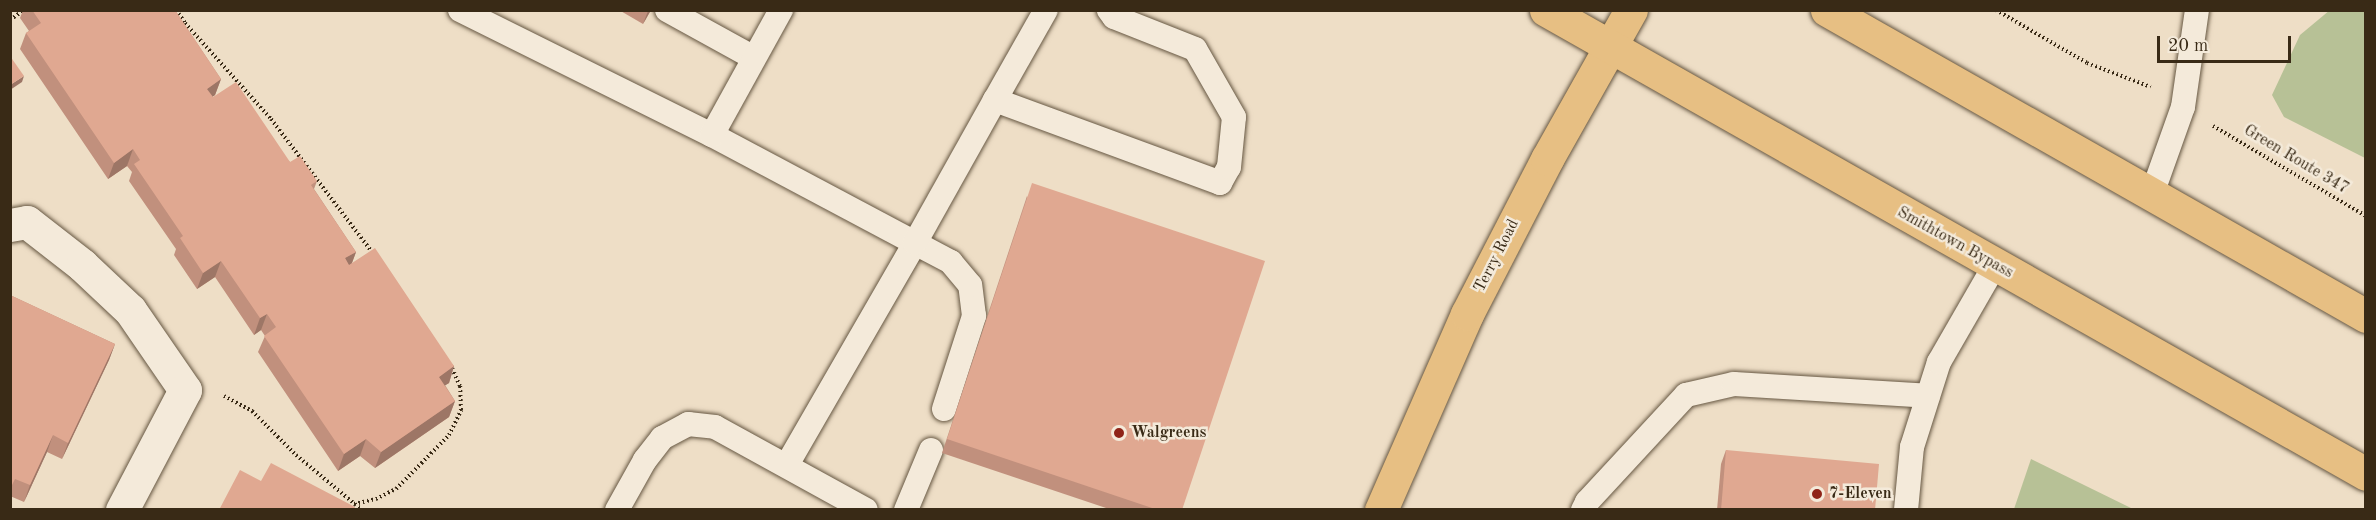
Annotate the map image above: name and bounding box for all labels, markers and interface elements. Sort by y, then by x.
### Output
scale bar [2160,24,2294,62]
text: 20 m [2168,37,2208,55]
street label: Green Route 347 [2240,121,2352,199]
street label: Smithtown Bypass [1894,203,2016,283]
street label: Terry Road [1470,216,1524,296]
place label: Walgreens [1131,423,1206,443]
marker: Walgreens [1112,426,1126,440]
place label: 7-Eleven [1829,484,1892,504]
marker: 7-Eleven [1810,487,1824,501]

